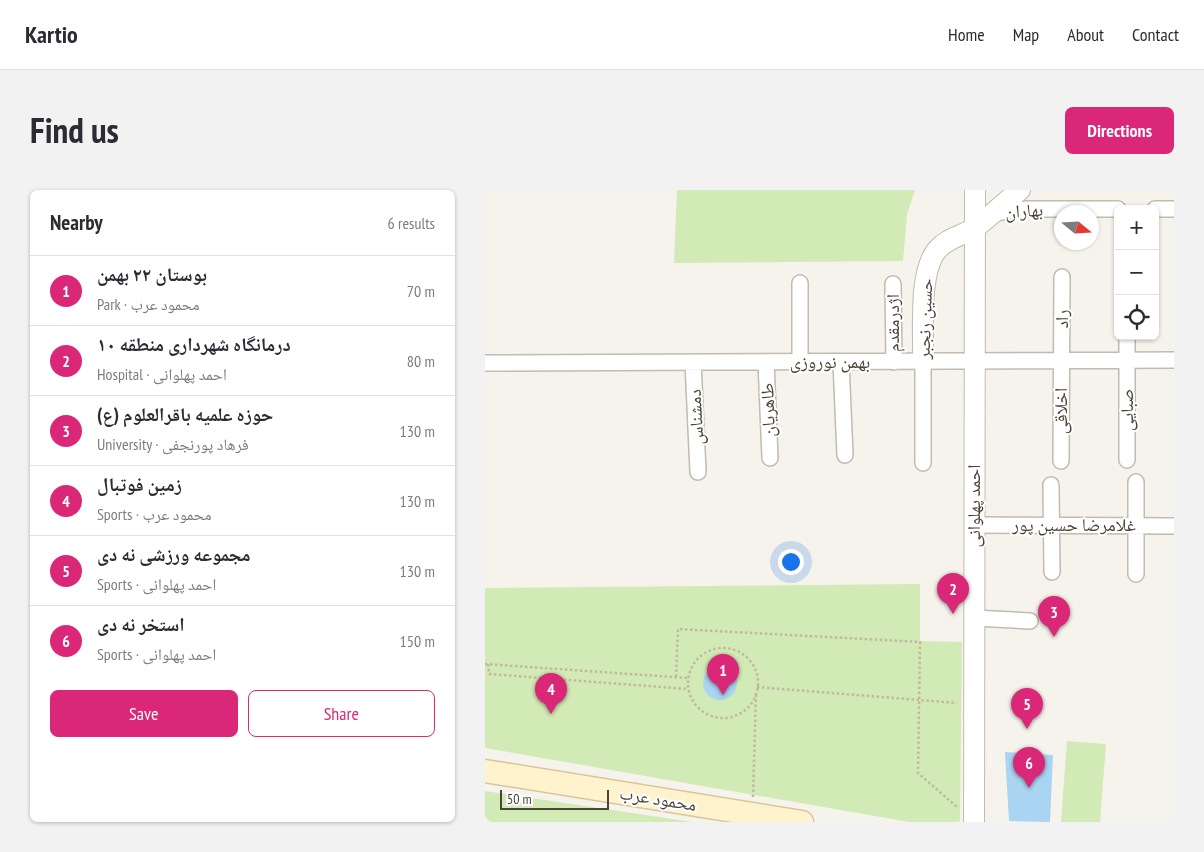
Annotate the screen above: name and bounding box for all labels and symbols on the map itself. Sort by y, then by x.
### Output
street label: بهاران [1004,198,1044,223]
north arrow [1054,205,1099,250]
street label: حسین رنجبر [912,278,937,361]
street label: اژدرمقدم [881,294,905,352]
street label: راد [1050,310,1073,328]
street label: بهمن نوروزی [790,350,870,373]
street label: طاهریان [755,383,780,437]
street label: اخلاقی [1049,388,1072,434]
street label: دمشناس [683,389,708,445]
street label: صبایی [1115,389,1138,431]
street label: احمد پهلوانی [962,465,985,547]
street label: غلامرضا حسین پور [1011,513,1136,536]
your location [778,549,804,575]
pin: 2 [937,573,969,614]
pin: 3 [1038,596,1070,637]
pin: 1 [707,654,739,695]
pin: 4 [535,673,567,714]
pin: 5 [1011,688,1043,729]
pin: 6 [1013,747,1045,788]
street label: محمود عرب [618,781,698,816]
scale bar [500,787,609,810]

